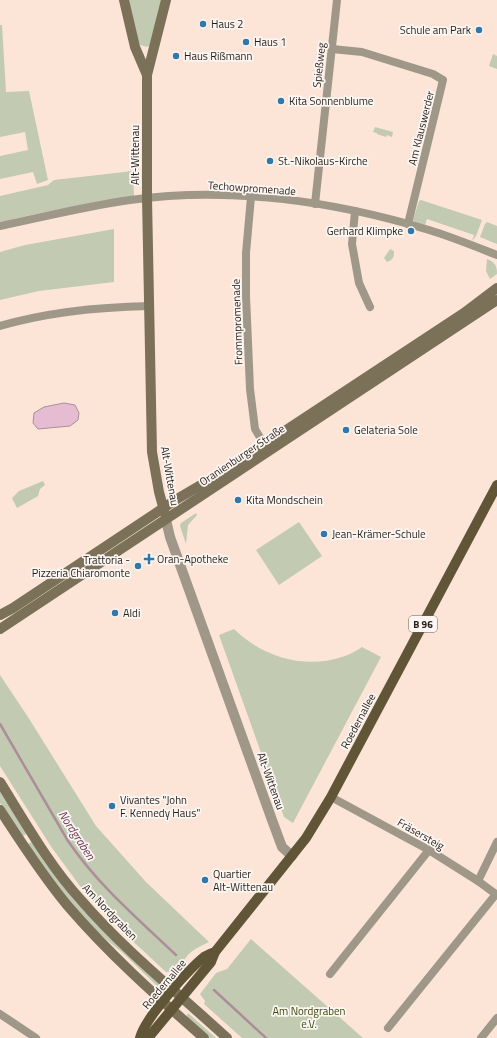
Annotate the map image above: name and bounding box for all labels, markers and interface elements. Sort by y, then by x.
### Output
place label: Haus 2 [211,16,243,32]
marker: Haus 2 [198,19,208,29]
place label: Schule am Park [400,22,472,38]
marker: Schule am Park [474,25,484,35]
place label: Haus 1 [254,34,286,50]
marker: Haus 1 [241,37,251,47]
street label: Spießweg [309,41,329,88]
place label: Haus Rißmann [184,48,252,64]
marker: Haus Rißmann [171,51,181,61]
street label: Am Klauswerder [404,89,438,167]
place label: Kita Sonnenblume [289,93,374,109]
marker: Kita Sonnenblume [276,96,286,106]
street label: Alt-Wittenau [127,125,143,185]
place label: St.-Nikolaus-Kirche [278,153,368,169]
marker: St.-Nikolaus-Kirche [265,156,275,166]
street label: Techowpromenade [208,177,297,199]
place label: Gerhard Klimpke [327,223,403,239]
marker: Gerhard Klimpke [406,226,416,236]
street label: Frommpromenade [227,278,247,365]
street label: Oranienburger Straße [196,420,288,490]
place label: Gelateria Sole [354,422,418,438]
marker: Gelateria Sole [341,425,351,435]
street label: Alt-Wittenau [157,445,183,507]
place label: Kita Mondschein [246,492,323,508]
marker: Kita Mondschein [233,495,243,505]
place label: Jean-Krämer-Schule [332,526,426,542]
marker: Jean-Krämer-Schule [319,529,329,539]
place label: Oran-Apotheke [157,551,229,567]
place label: Trattoria - Pizzeria Chiaromonte [32,552,130,581]
marker: Oran-Apotheke [144,554,154,564]
marker: Trattoria - Pizzeria Chiaromonte [133,561,143,571]
place label: Aldi [123,605,140,621]
marker: Aldi [110,608,120,618]
road number: B 96 [409,616,437,632]
street label: Roedernallee [337,690,380,752]
street label: Alt-Wittenau [253,750,289,812]
place label: Vivantes "John F. Kennedy Haus" [120,792,200,821]
marker: Vivantes "John F. Kennedy Haus" [107,801,117,811]
water label: Nordgraben [54,806,101,864]
street label: Fräsersteig [395,814,448,854]
place label: Quartier Alt-Wittenau [213,866,273,895]
marker: Quartier Alt-Wittenau [200,875,210,885]
street label: Am Nordgraben [79,880,141,944]
street label: Roedernallee [138,955,190,1012]
park label: Am Nordgraben e.V. [272,1003,346,1032]

